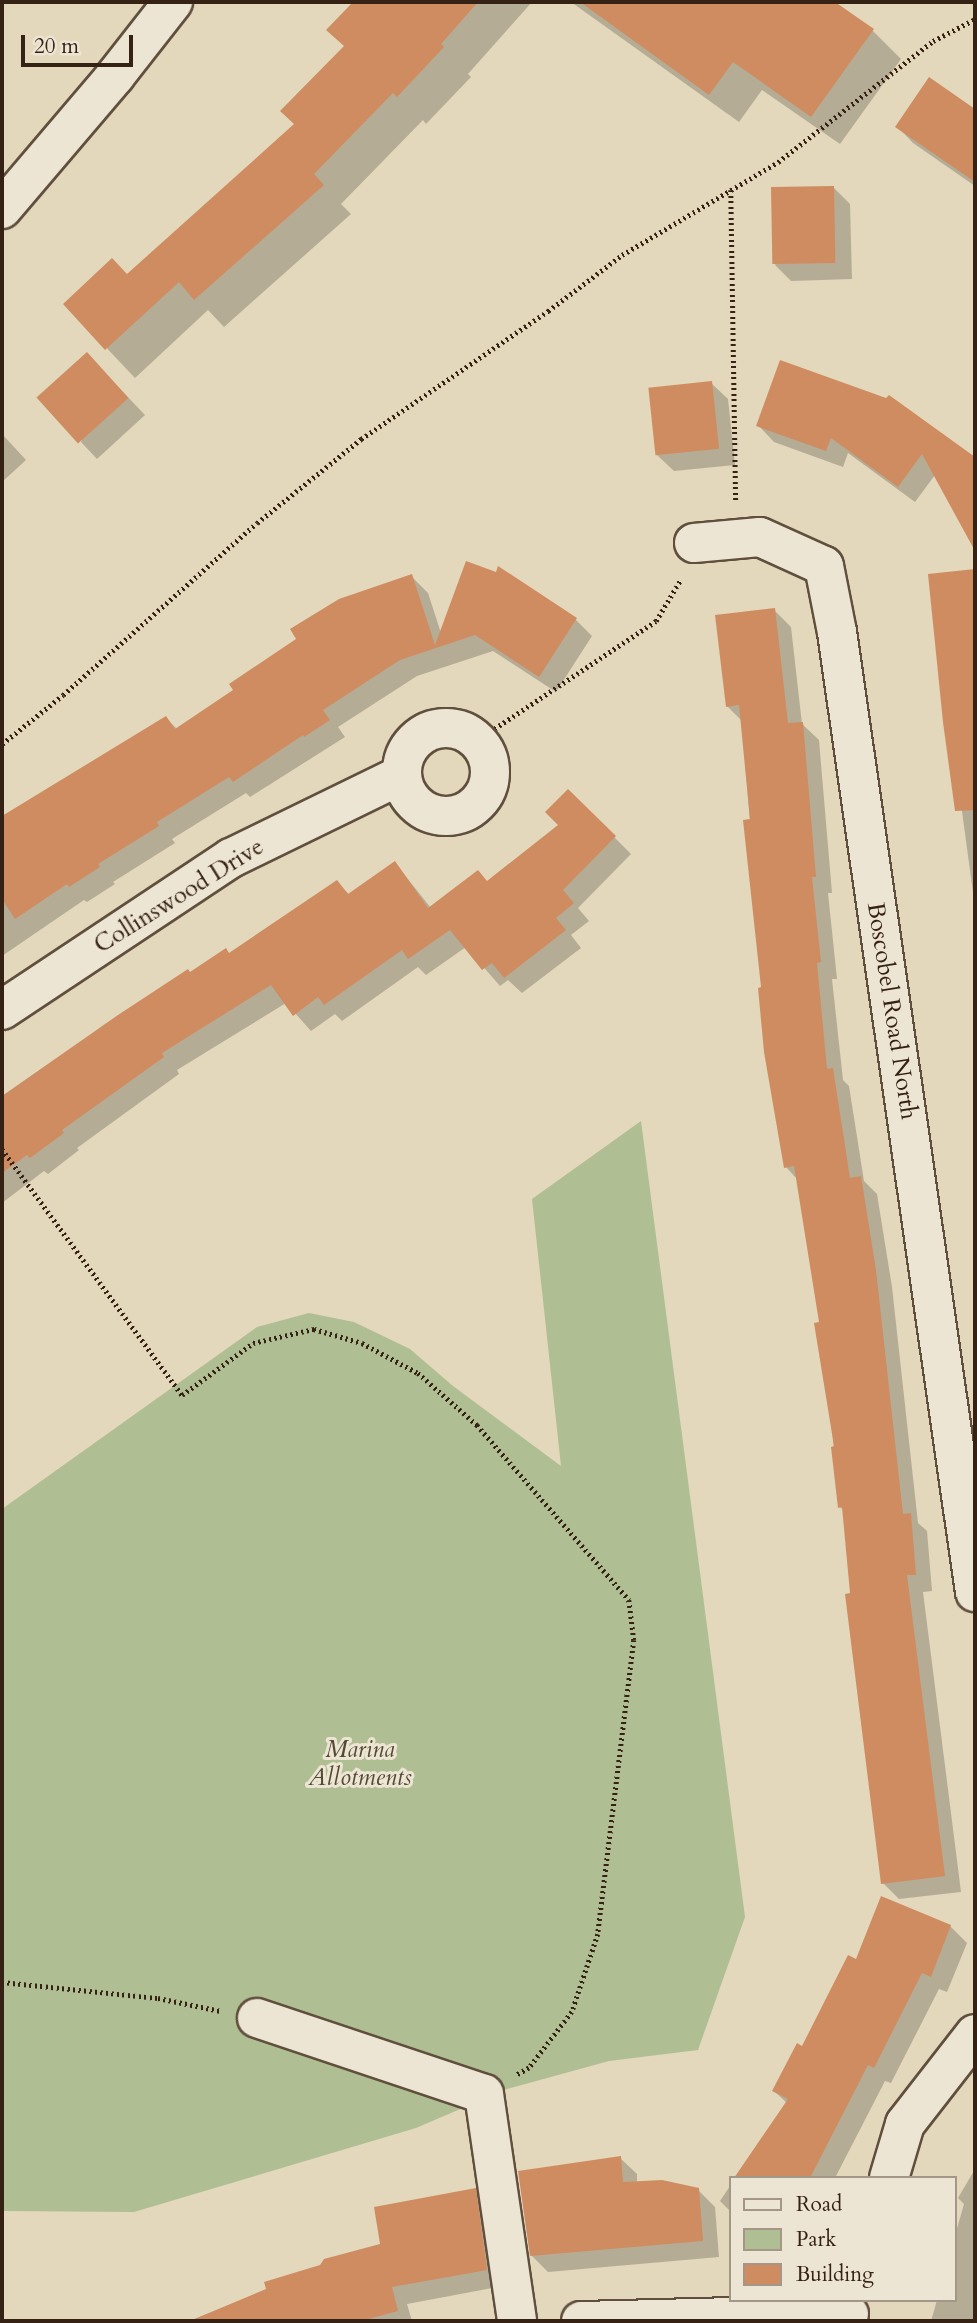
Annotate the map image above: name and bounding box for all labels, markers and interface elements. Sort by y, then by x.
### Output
scale bar [24,21,136,65]
text: 20 m [34,32,79,61]
street label: Collinswood Drive [89,832,269,960]
street label: Boscobel Road North [861,900,923,1122]
park label: Marina Allotments [308,1736,412,1792]
legend [729,2176,956,2302]
text: Road [796,2190,842,2219]
text: Park [796,2225,836,2254]
text: Building [796,2260,874,2289]

